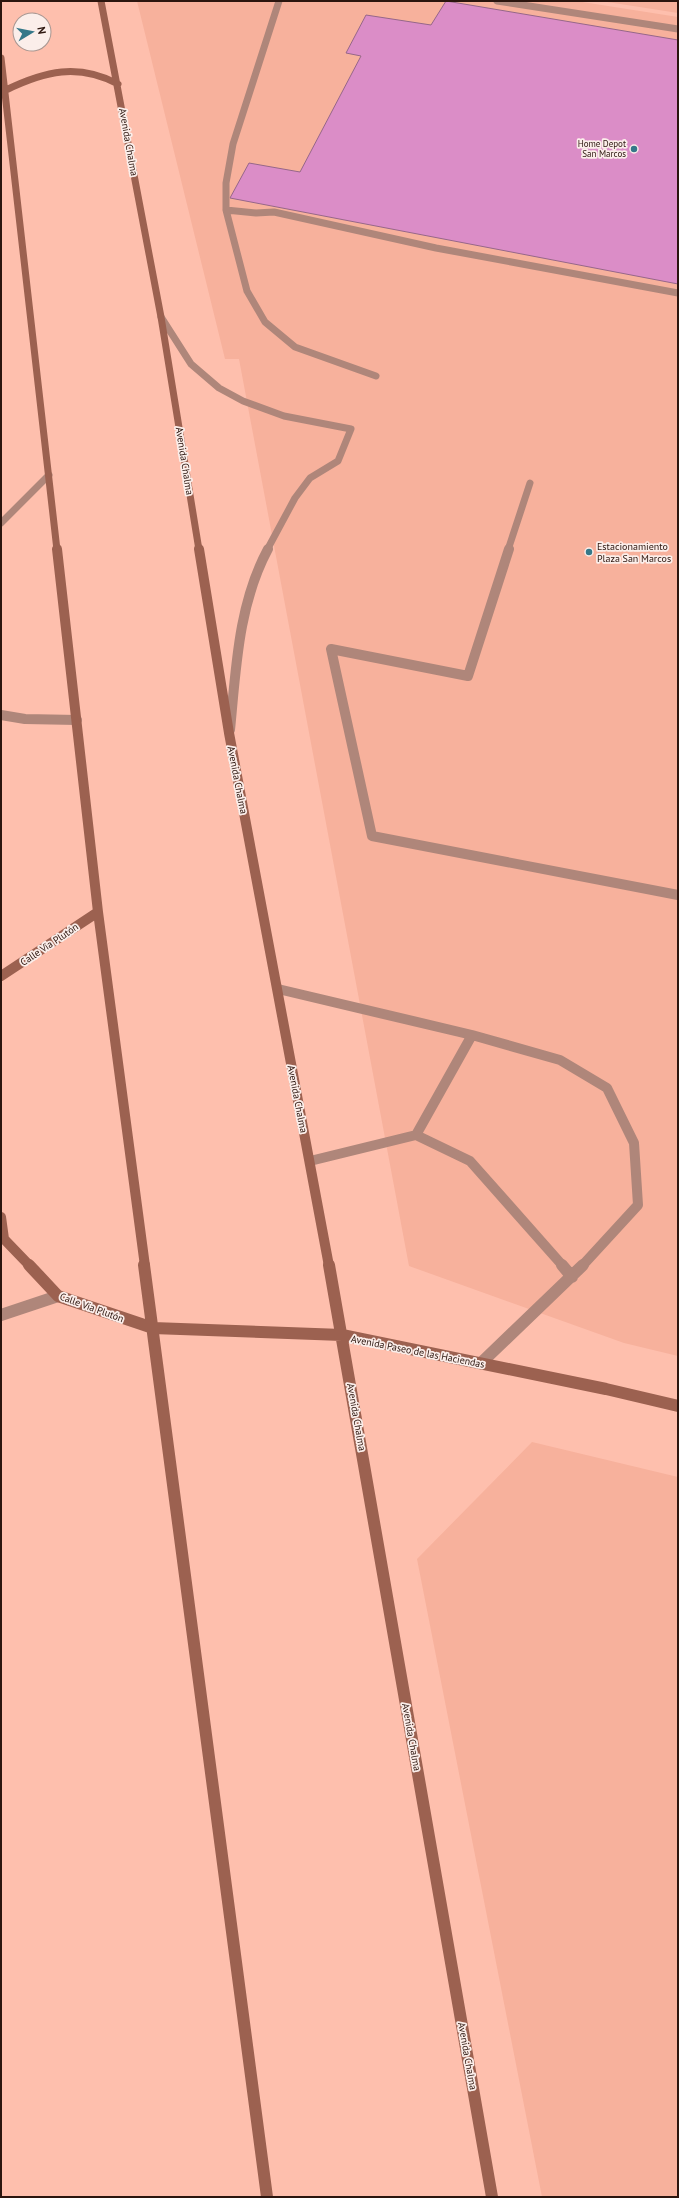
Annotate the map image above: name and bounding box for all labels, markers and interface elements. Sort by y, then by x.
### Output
north arrow [12,12,52,52]
text: N [34,25,49,35]
street label: Avenida Chalma [116,107,141,177]
place label: Home Depot San Marcos [578,138,626,159]
marker: Home Depot San Marcos [629,144,639,154]
street label: Avenida Chalma [173,426,196,496]
place label: Estacionamiento Plaza San Marcos [597,540,671,565]
marker: Estacionamiento Plaza San Marcos [584,547,594,557]
street label: Avenida Chalma [225,745,250,815]
street label: Calle Vía Plutón [18,920,81,969]
street label: Avenida Chalma [285,1064,310,1134]
street label: Calle Vía Plutón [58,1290,126,1325]
street label: Avenida Paseo de las Haciendas [350,1332,486,1371]
street label: Avenida Chalma [344,1382,369,1452]
street label: Avenida Chalma [399,1702,424,1772]
street label: Avenida Chalma [455,2021,480,2091]

